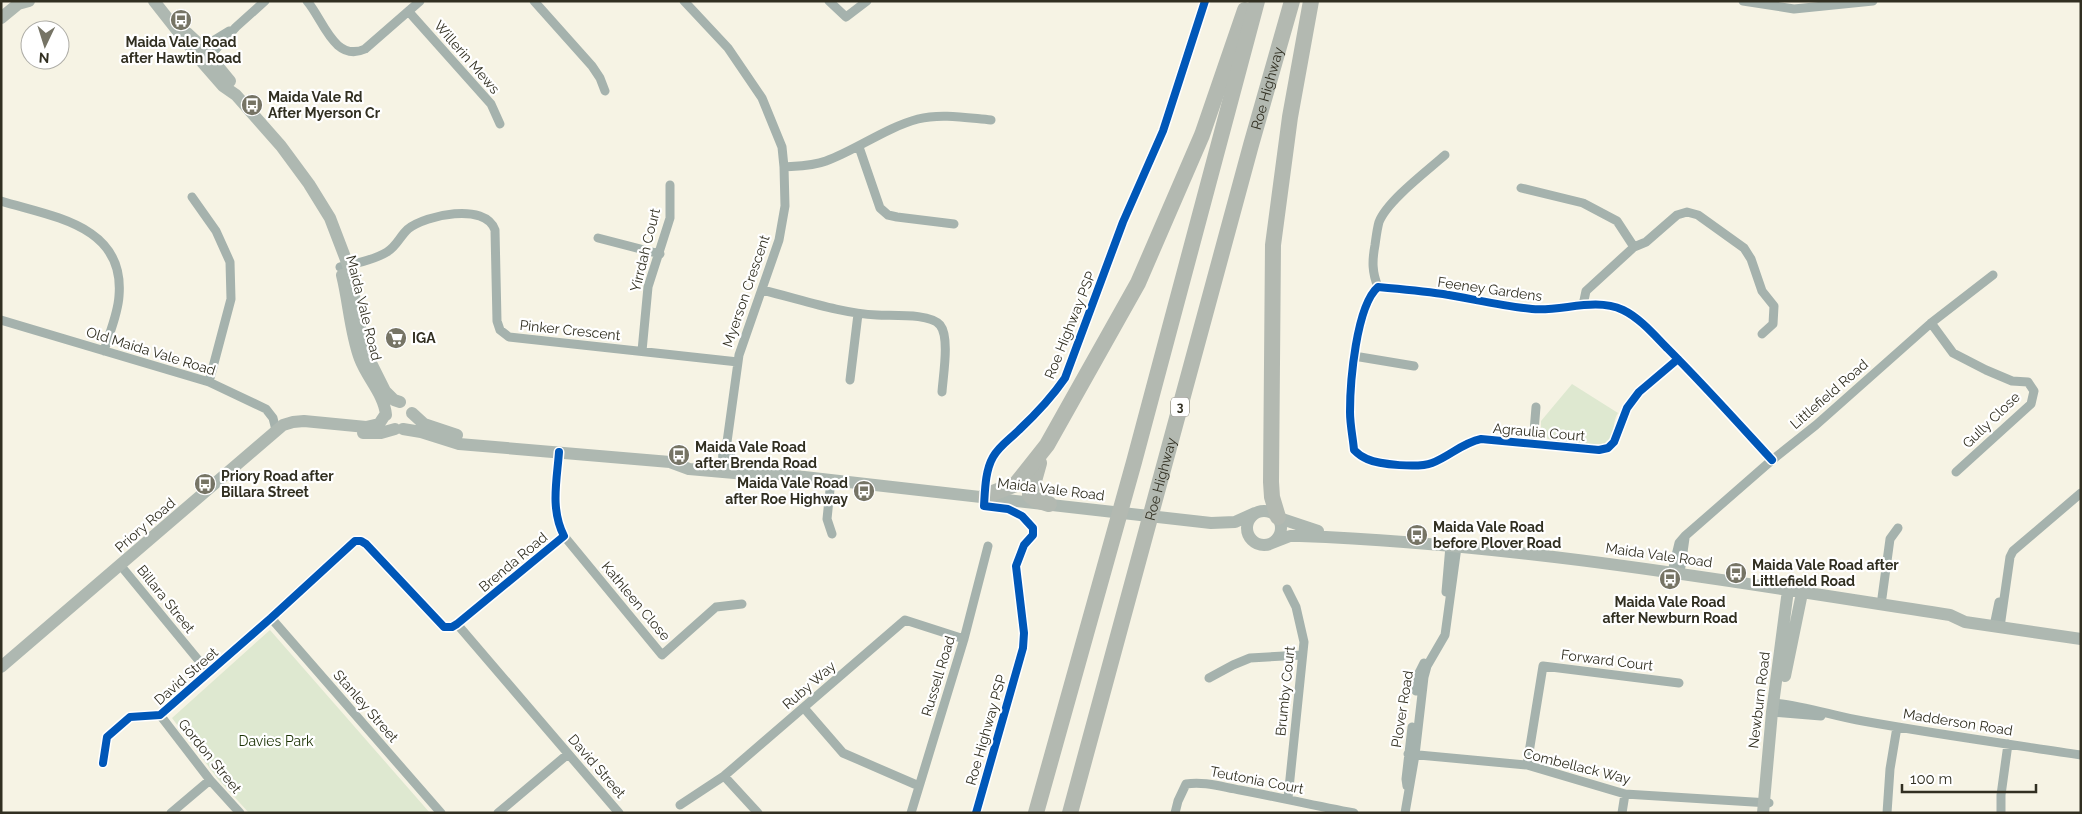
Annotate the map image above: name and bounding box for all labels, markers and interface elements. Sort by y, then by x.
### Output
bus stop icon: Maida Vale Road after Hawtin Road [169,8,193,32]
street label: Willerin Mews [431,17,503,97]
north arrow [20,20,70,70]
place label: Maida Vale Road after Hawtin Road [121,34,241,66]
street label: Roe Highway [1248,45,1287,132]
text: N [38,50,50,66]
place label: Maida Vale Rd After Myerson Cr [268,89,381,121]
bus stop icon: Maida Vale Rd After Myerson Cr [240,93,264,117]
street label: Yirrdah Court [627,206,663,294]
street label: Myerson Crescent [719,233,773,349]
street label: Maida Vale Road [343,254,385,362]
street label: Roe Highway PSP [1041,269,1099,381]
street label: Feeney Gardens [1437,274,1544,304]
street label: Pinker Crescent [519,317,621,343]
street label: Old Maida Vale Road [84,324,218,378]
supermarket icon: IGA [384,326,408,350]
place label: IGA [412,330,436,346]
street label: Littlefield Road [1787,356,1871,432]
street label: Gully Close [1959,389,2023,451]
road number: 3 [1171,398,1189,417]
street label: Agraulia Court [1492,420,1586,444]
street label: Roe Highway [1142,435,1179,522]
place label: Maida Vale Road after Brenda Road [695,439,817,471]
bus stop icon: Maida Vale Road after Brenda Road [667,443,691,467]
place label: Priory Road after Billara Street [221,468,334,500]
bus stop icon: Priory Road after Billara Street [193,472,217,496]
street label: Maida Vale Road [996,474,1106,504]
place label: Maida Vale Road after Roe Highway [725,475,848,507]
bus stop icon: Maida Vale Road after Roe Highway [852,479,876,503]
street label: Priory Road [112,495,178,555]
place label: Maida Vale Road before Plover Road [1433,519,1561,551]
bus stop icon: Maida Vale Road before Plover Road [1405,523,1429,547]
street label: Brenda Road [476,529,550,595]
street label: Maida Vale Road [1604,540,1714,570]
place label: Maida Vale Road after Littlefield Road [1752,557,1899,589]
street label: Kathleen Close [598,558,674,644]
bus stop icon: Maida Vale Road after Littlefield Road [1724,561,1748,585]
street label: Billara Street [134,562,198,636]
bus stop icon: Maida Vale Road after Newburn Road [1658,567,1682,591]
place label: Maida Vale Road after Newburn Road [1602,594,1738,626]
street label: Russell Road [918,634,958,718]
street label: David Street [151,644,221,708]
street label: Brumby Court [1272,645,1298,737]
street label: Forward Court [1560,646,1654,674]
street label: Newburn Road [1745,651,1773,749]
street label: Ruby Way [779,657,839,712]
street label: Stanley Street [330,667,402,746]
street label: Plover Road [1388,669,1416,749]
street label: Roe Highway PSP [963,673,1010,787]
street label: Madderson Road [1902,705,2014,739]
street label: Gordon Street [175,716,245,797]
street label: David Street [565,731,629,801]
park label: Davies Park [238,733,314,749]
street label: Combellack Way [1522,745,1633,787]
scale bar [1902,762,2036,794]
street label: Teutonia Court [1209,763,1305,797]
text: 100 m [1910,770,1952,788]

